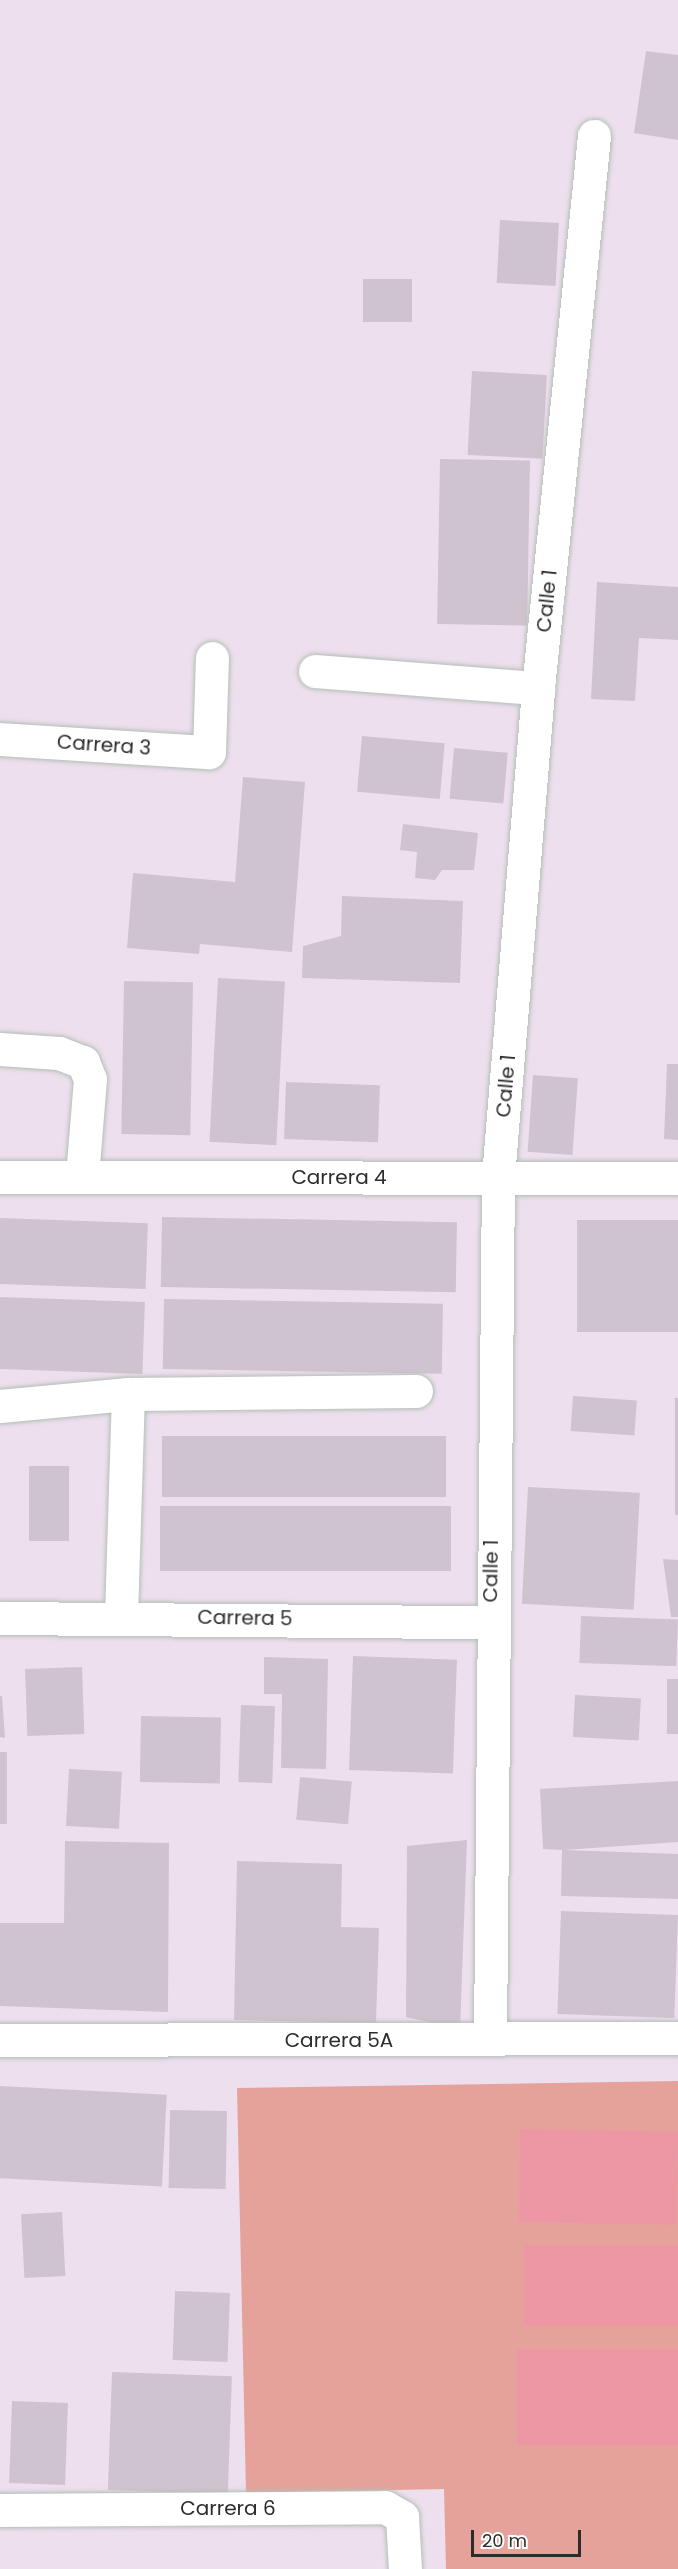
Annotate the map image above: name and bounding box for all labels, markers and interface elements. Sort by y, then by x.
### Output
street label: Calle 1 [532,568,562,634]
street label: Carrera 3 [56,730,152,760]
street label: Calle 1 [491,1054,521,1118]
street label: Carrera 4 [291,1165,387,1189]
street label: Calle 1 [478,1539,504,1603]
street label: Carrera 5 [197,1605,293,1631]
street label: Carrera 5A [285,2028,393,2052]
street label: Carrera 6 [180,2496,276,2520]
scale bar [474,2518,584,2556]
text: 20 m [482,2528,527,2553]

